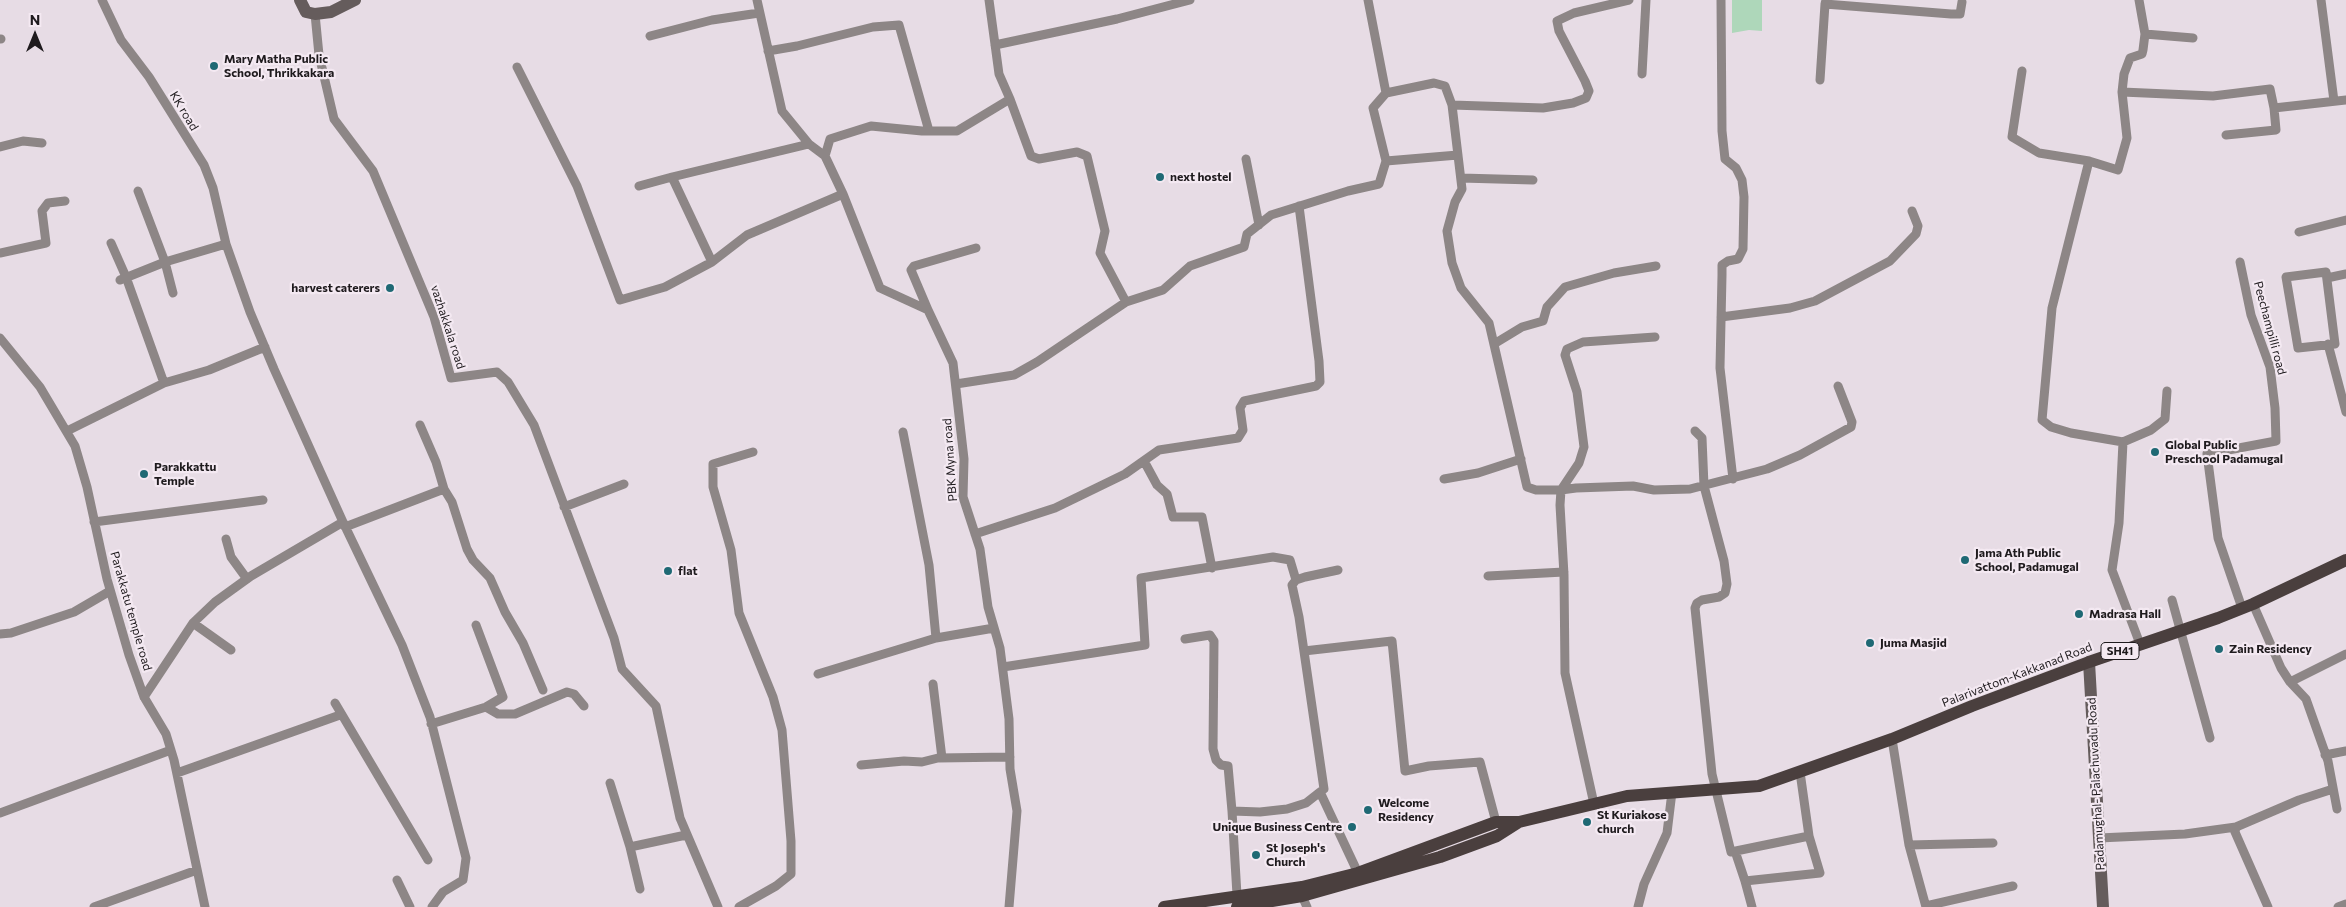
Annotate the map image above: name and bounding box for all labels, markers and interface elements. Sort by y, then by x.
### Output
north arrow [10,10,60,60]
text: N [30,11,40,28]
place label: Mary Matha Public School, Thrikkakara [224,52,334,80]
marker: Mary Matha Public School, Thrikkakara [208,60,220,72]
street label: KK road [167,89,201,133]
place label: next hostel [1170,170,1232,184]
marker: next hostel [1154,171,1166,183]
street label: Peechampilli road [2251,280,2289,376]
place label: harvest caterers [291,281,380,295]
marker: harvest caterers [384,282,396,294]
street label: vazhakkala road [428,283,468,371]
street label: PBK Myna road [940,418,960,502]
place label: Global Public Preschool Padamugal [2165,438,2283,466]
marker: Global Public Preschool Padamugal [2149,446,2161,458]
place label: Parakkattu Temple [154,460,216,488]
marker: Parakkattu Temple [138,468,150,480]
place label: Jama Ath Public School, Padamugal [1975,546,2079,574]
street label: Parakkatu temple road [107,550,155,672]
marker: Jama Ath Public School, Padamugal [1959,554,1971,566]
place label: flat [678,564,698,578]
marker: flat [662,565,674,577]
place label: Madrasa Hall [2089,607,2161,621]
marker: Madrasa Hall [2073,608,2085,620]
place label: Juma Masjid [1880,636,1947,650]
marker: Juma Masjid [1864,637,1876,649]
street label: Palarivattom-Kakkanad Road [1940,640,2094,710]
road number: SH41 [2101,642,2139,659]
place label: Zain Residency [2229,642,2312,656]
marker: Zain Residency [2213,643,2225,655]
street label: Padamughal- Palachuvadu Road [2084,697,2108,871]
place label: Welcome Residency [1378,796,1434,824]
marker: Welcome Residency [1362,804,1374,816]
place label: St Kuriakose church [1597,808,1667,836]
marker: St Kuriakose church [1581,816,1593,828]
place label: Unique Business Centre [1212,820,1342,834]
marker: Unique Business Centre [1346,821,1358,833]
place label: St Joseph's Church [1266,841,1326,869]
marker: St Joseph's Church [1250,849,1262,861]

